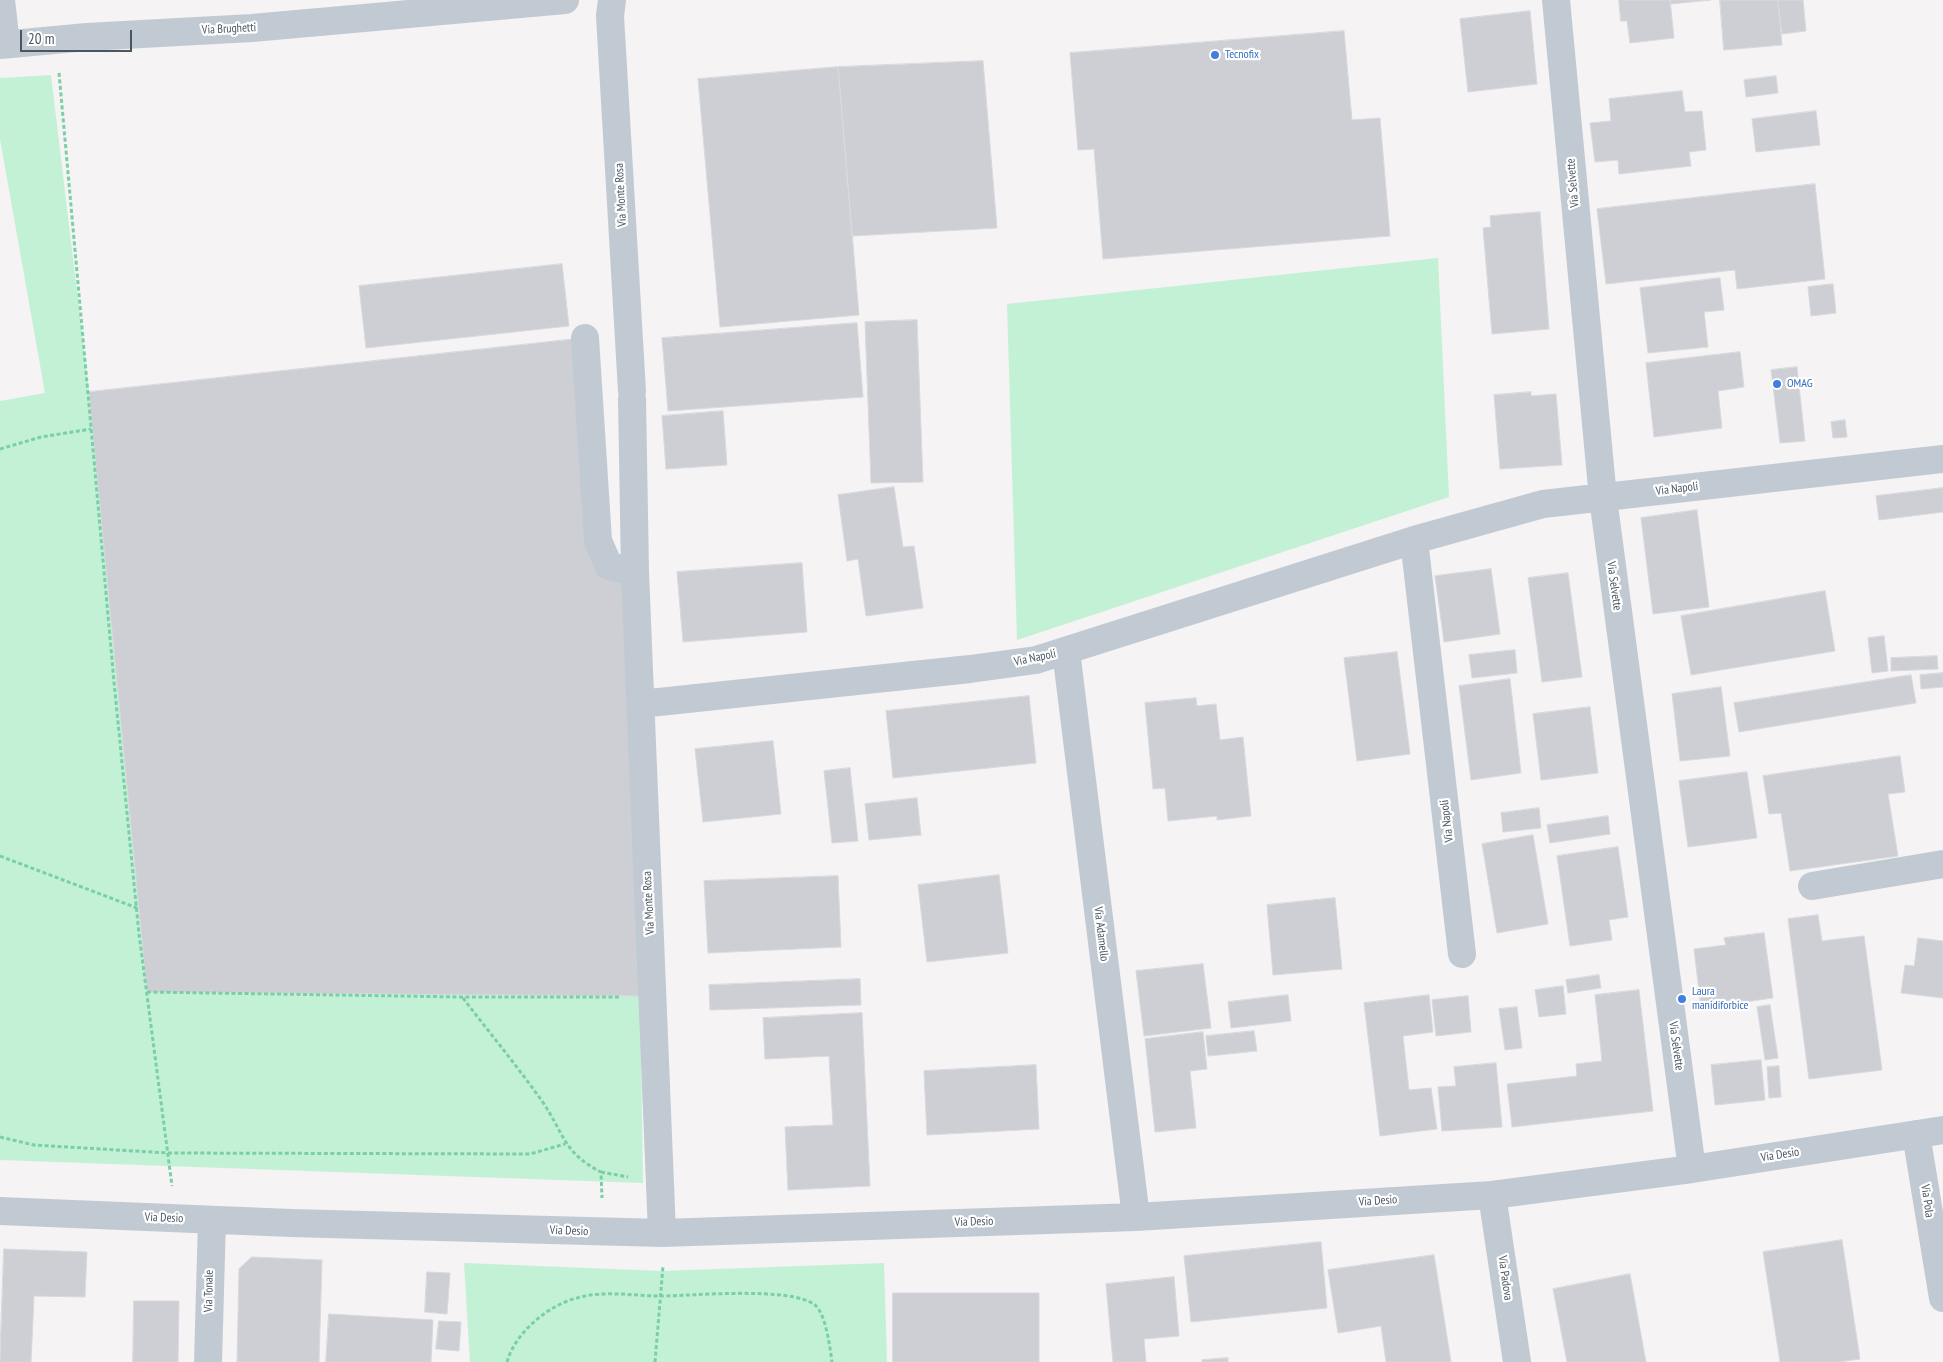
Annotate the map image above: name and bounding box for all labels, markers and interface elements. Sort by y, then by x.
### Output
scale bar [22,20,135,52]
street label: Via Brughetti [202,20,256,38]
text: 20 m [28,29,54,48]
place label: Tecnofix [1225,48,1259,62]
marker: Tecnofix [1209,49,1221,61]
street label: Via Selvette [1564,158,1582,208]
street label: Via Monte Rosa [612,163,630,227]
place label: OMAG [1787,377,1813,391]
marker: OMAG [1771,378,1783,390]
street label: Via Napoli [1655,479,1699,499]
street label: Via Selvette [1603,561,1625,611]
street label: Via Napoli [1013,647,1057,669]
street label: Via Napoli [1437,799,1457,843]
street label: Via Monte Rosa [640,871,658,935]
street label: Via Adamello [1091,906,1111,962]
place label: Laura manidiforbice [1692,985,1749,1013]
marker: Laura manidiforbice [1676,993,1688,1005]
street label: Via Selvette [1665,1021,1687,1071]
street label: Via Desio [1760,1145,1800,1165]
street label: Via Pola [1918,1183,1936,1219]
street label: Via Desio [1358,1192,1398,1210]
street label: Via Desio [144,1210,184,1226]
street label: Via Desio [954,1214,994,1230]
street label: Via Desio [549,1223,589,1239]
street label: Via Padova [1495,1255,1515,1301]
street label: Via Tonale [201,1270,217,1312]

